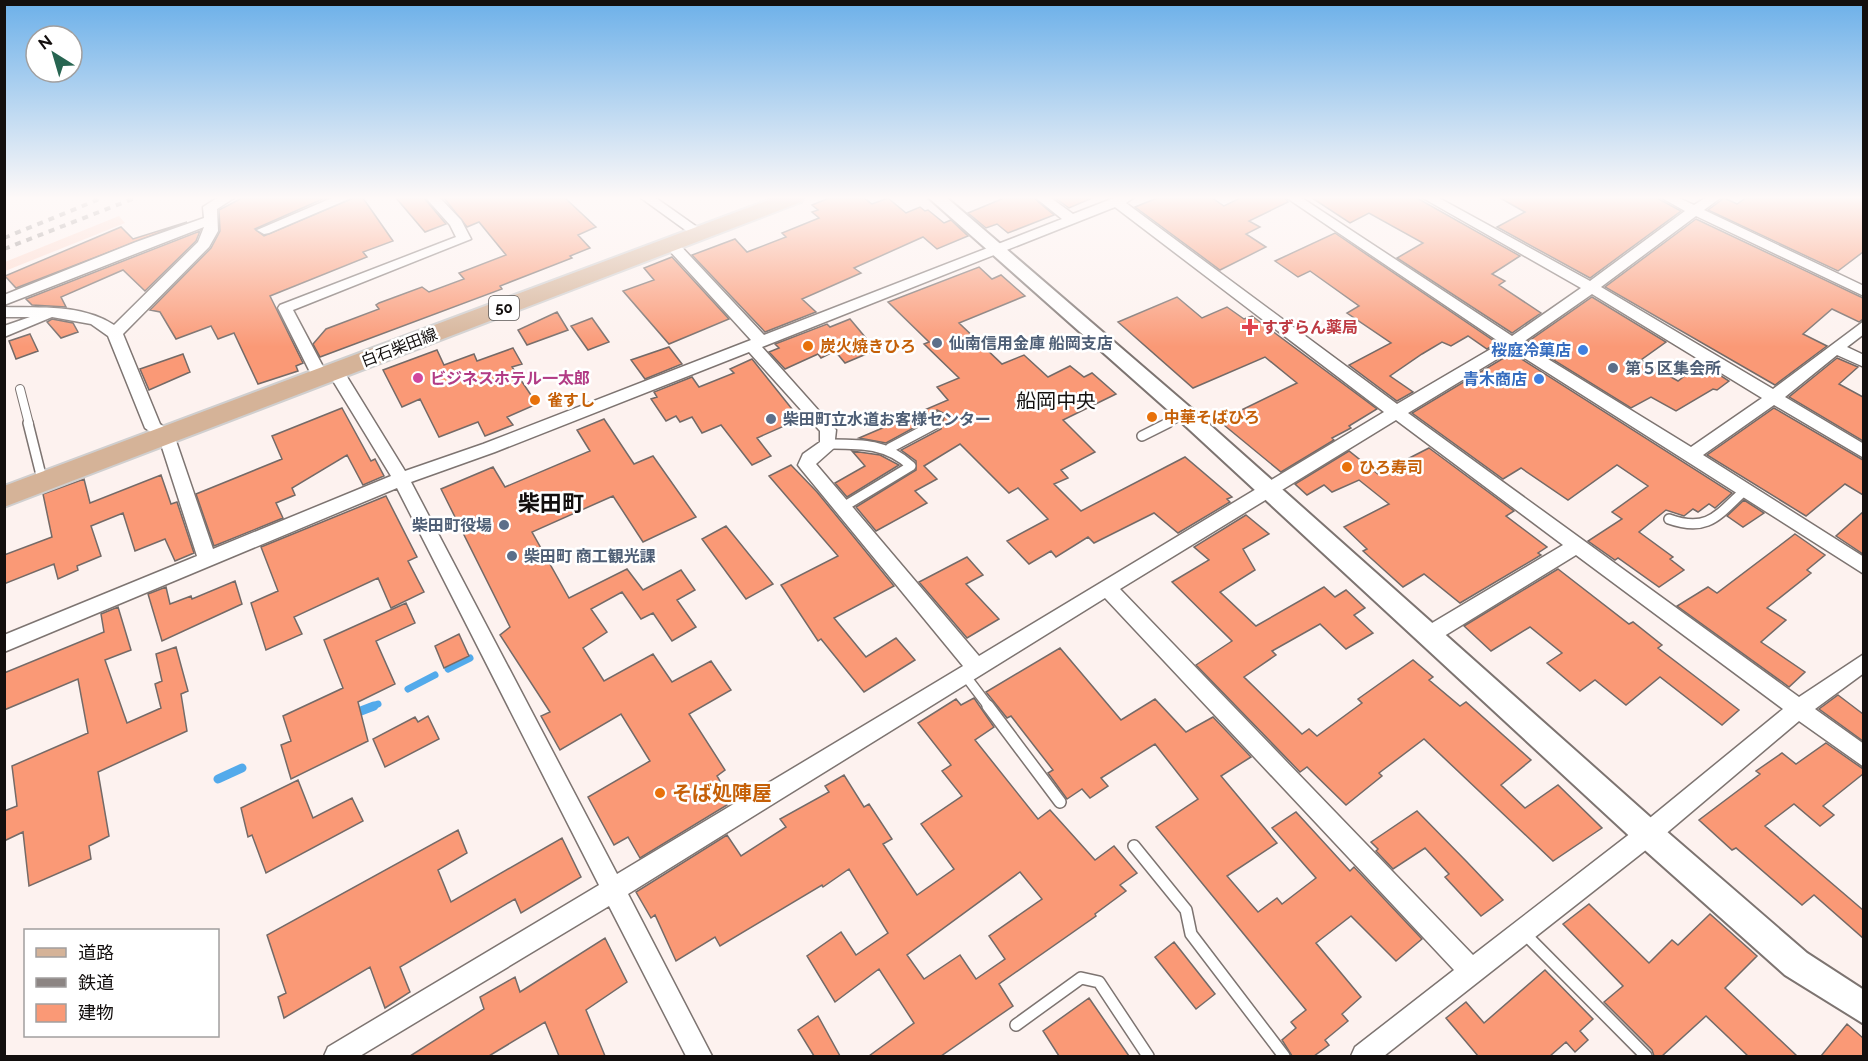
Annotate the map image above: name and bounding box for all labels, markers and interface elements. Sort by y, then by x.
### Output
north arrow [24,24,84,84]
text: N [35,31,56,54]
road number: 50 [489,296,519,320]
place label: すずらん薬局 [1262,318,1358,337]
marker: すずらん薬局 [1243,320,1257,334]
street label: 白石柴田線 [358,324,440,371]
place label: 仙南信用金庫 船岡支店 [948,334,1113,353]
marker: 仙南信用金庫 船岡支店 [930,336,944,350]
place label: 炭火焼きひろ [820,337,916,356]
marker: 炭火焼きひろ [801,339,815,353]
place label: 桜庭冷菓店 [1491,341,1571,360]
marker: 桜庭冷菓店 [1576,343,1590,357]
place label: 第５区集会所 [1625,359,1721,378]
marker: 第５区集会所 [1606,361,1620,375]
place label: ビジネスホテル一太郎 [430,369,590,388]
place label: 青木商店 [1463,370,1527,389]
marker: ビジネスホテル一太郎 [411,371,425,385]
marker: 青木商店 [1532,372,1546,386]
district label: 船岡中央 [1016,389,1096,413]
place label: 雀すし [547,391,595,410]
marker: 雀すし [528,393,542,407]
place label: 中華そばひろ [1164,408,1260,427]
place label: 柴田町立水道お客様センター [783,410,991,429]
marker: 中華そばひろ [1145,410,1159,424]
marker: 柴田町立水道お客様センター [764,412,778,426]
place label: ひろ寿司 [1359,458,1423,477]
marker: ひろ寿司 [1340,460,1354,474]
district label: 柴田町 [518,490,584,516]
place label: 柴田町役場 [412,516,492,535]
marker: 柴田町役場 [497,518,511,532]
place label: 柴田町 商工観光課 [524,547,656,566]
marker: 柴田町 商工観光課 [505,549,519,563]
place label: そば処陣屋 [672,781,772,805]
marker: そば処陣屋 [653,786,667,800]
legend [24,929,219,1037]
text: 道路 [78,942,114,963]
text: 鉄道 [78,972,114,993]
text: 建物 [78,1002,114,1023]

